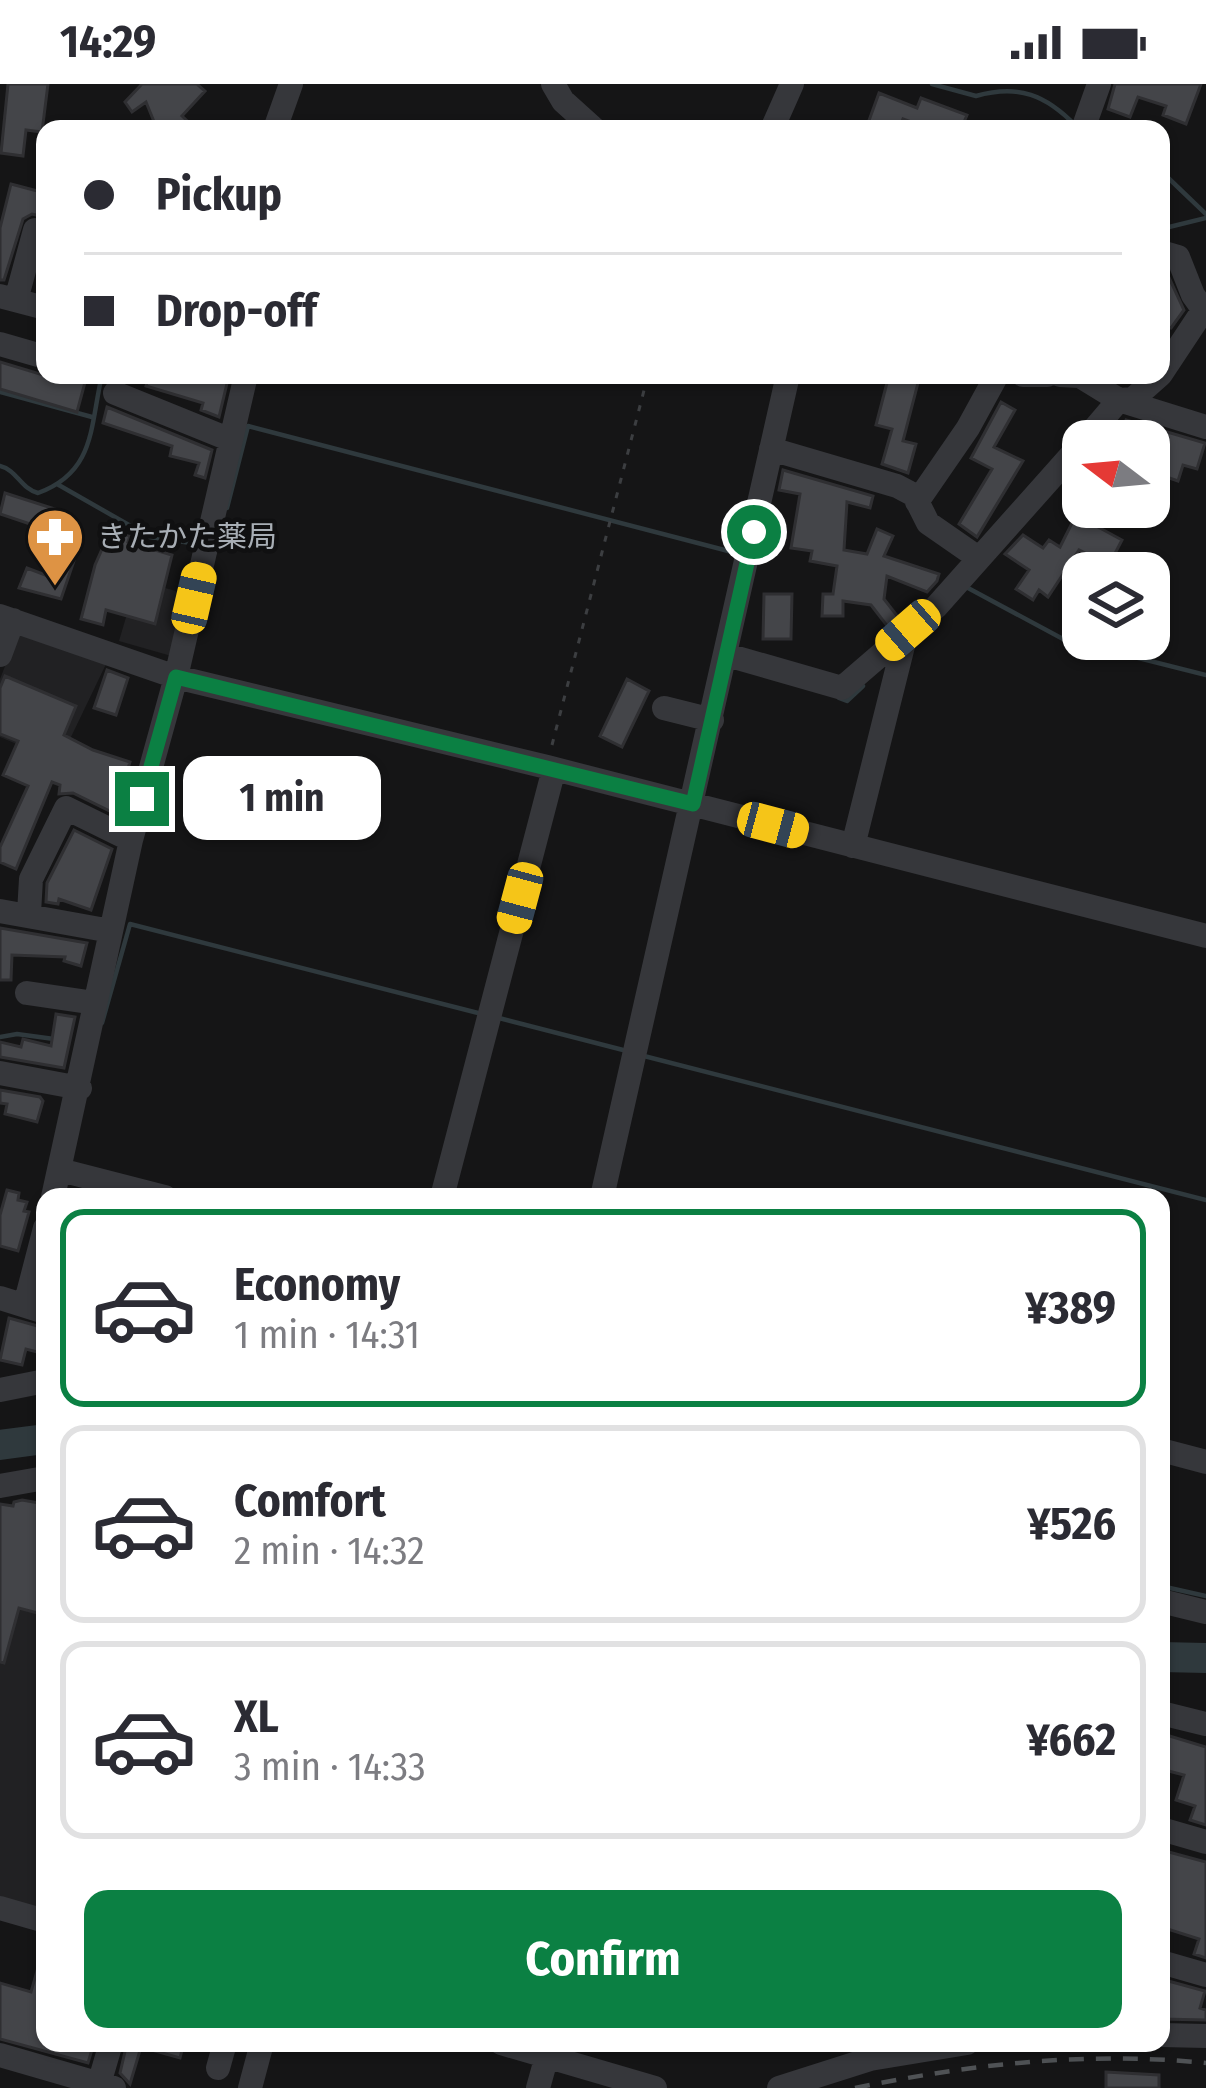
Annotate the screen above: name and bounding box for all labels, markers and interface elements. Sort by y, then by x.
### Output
text: 14:29 [60,15,156,69]
text: Pickup [156,168,282,222]
text: Drop-off [156,284,317,338]
north arrow [1062,420,1170,528]
map controls [1062,420,1170,660]
route start [727,505,781,559]
pharmacy icon: きたかた薬局 [24,506,86,588]
place label: きたかた薬局 [97,519,277,555]
button: layers [1062,552,1170,660]
car [168,559,220,637]
car [869,593,947,667]
callout: 1 min [184,757,382,841]
route end [115,772,169,826]
text: 1 min [240,775,324,821]
car [734,798,812,852]
car [493,859,547,937]
icon: car [90,1254,198,1362]
text: Economy [234,1258,400,1312]
text: ¥389 [1025,1281,1116,1335]
text: 1 min · 14:31 [234,1312,420,1358]
icon: car [90,1470,198,1578]
text: Comfort [234,1474,386,1528]
text: ¥526 [1027,1497,1116,1551]
text: 2 min · 14:32 [234,1528,425,1574]
icon: car [90,1686,198,1794]
text: XL [234,1690,279,1744]
text: ¥662 [1027,1713,1116,1767]
text: 3 min · 14:33 [234,1744,426,1790]
button: Confirm [84,1890,1122,2028]

